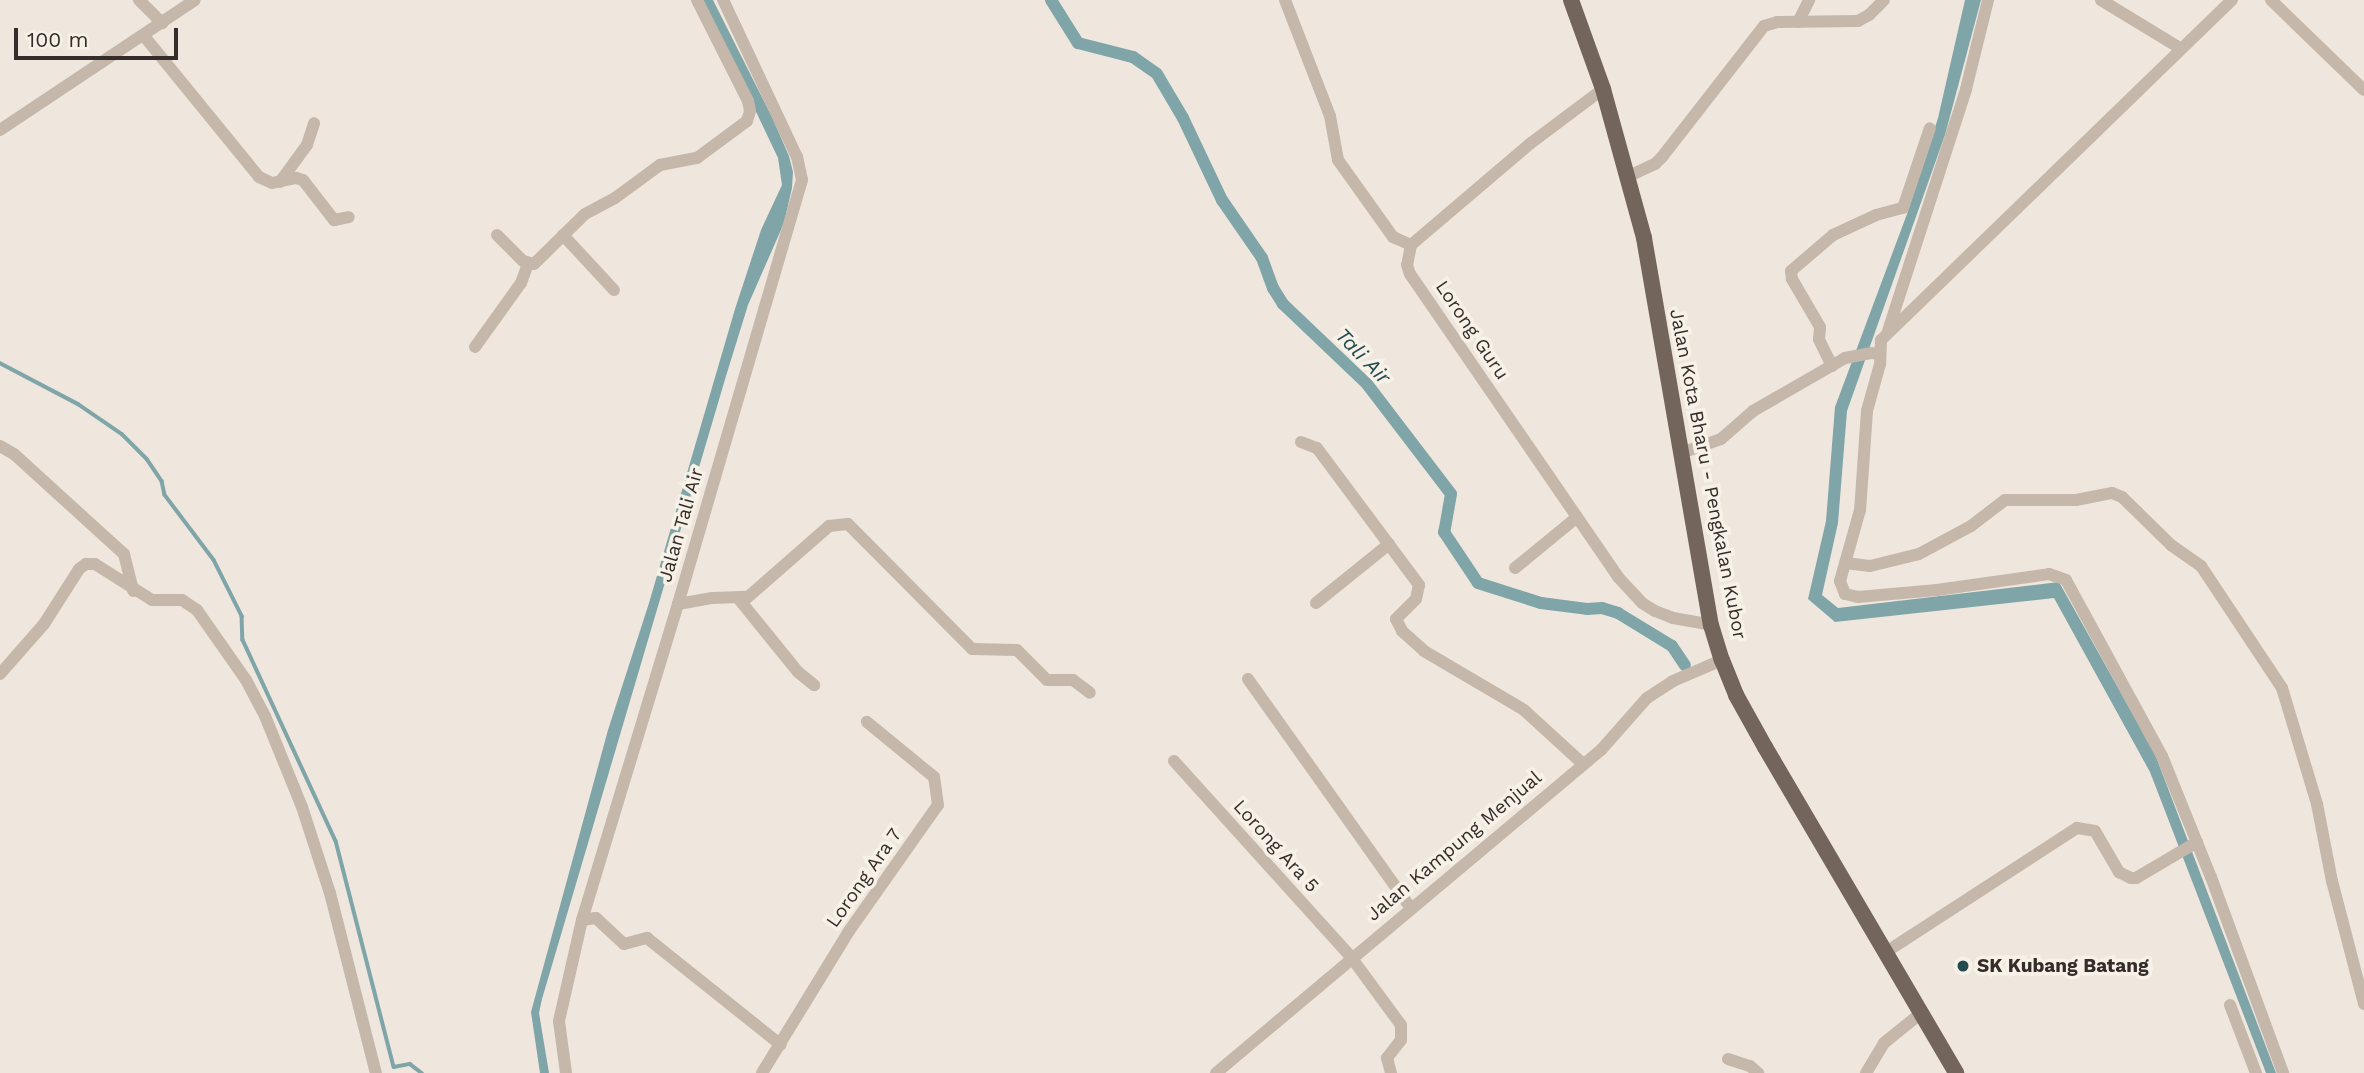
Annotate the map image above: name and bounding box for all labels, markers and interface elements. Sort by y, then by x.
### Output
scale bar [18,14,182,58]
text: 100 m [27,27,89,52]
street label: Lorong Guru [1430,276,1514,384]
street label: Jalan Kota Bharu - Pengkalan Kubor [1665,307,1751,641]
water label: Tali Air [1330,322,1396,390]
street label: Jalan Tali Air [654,465,708,585]
street label: Jalan Kampung Menjual [1362,766,1546,926]
street label: Lorong Ara 5 [1228,795,1324,897]
street label: Lorong Ara 7 [821,823,907,933]
place label: SK Kubang Batang [1977,955,2149,977]
marker: SK Kubang Batang [1955,958,1971,974]

